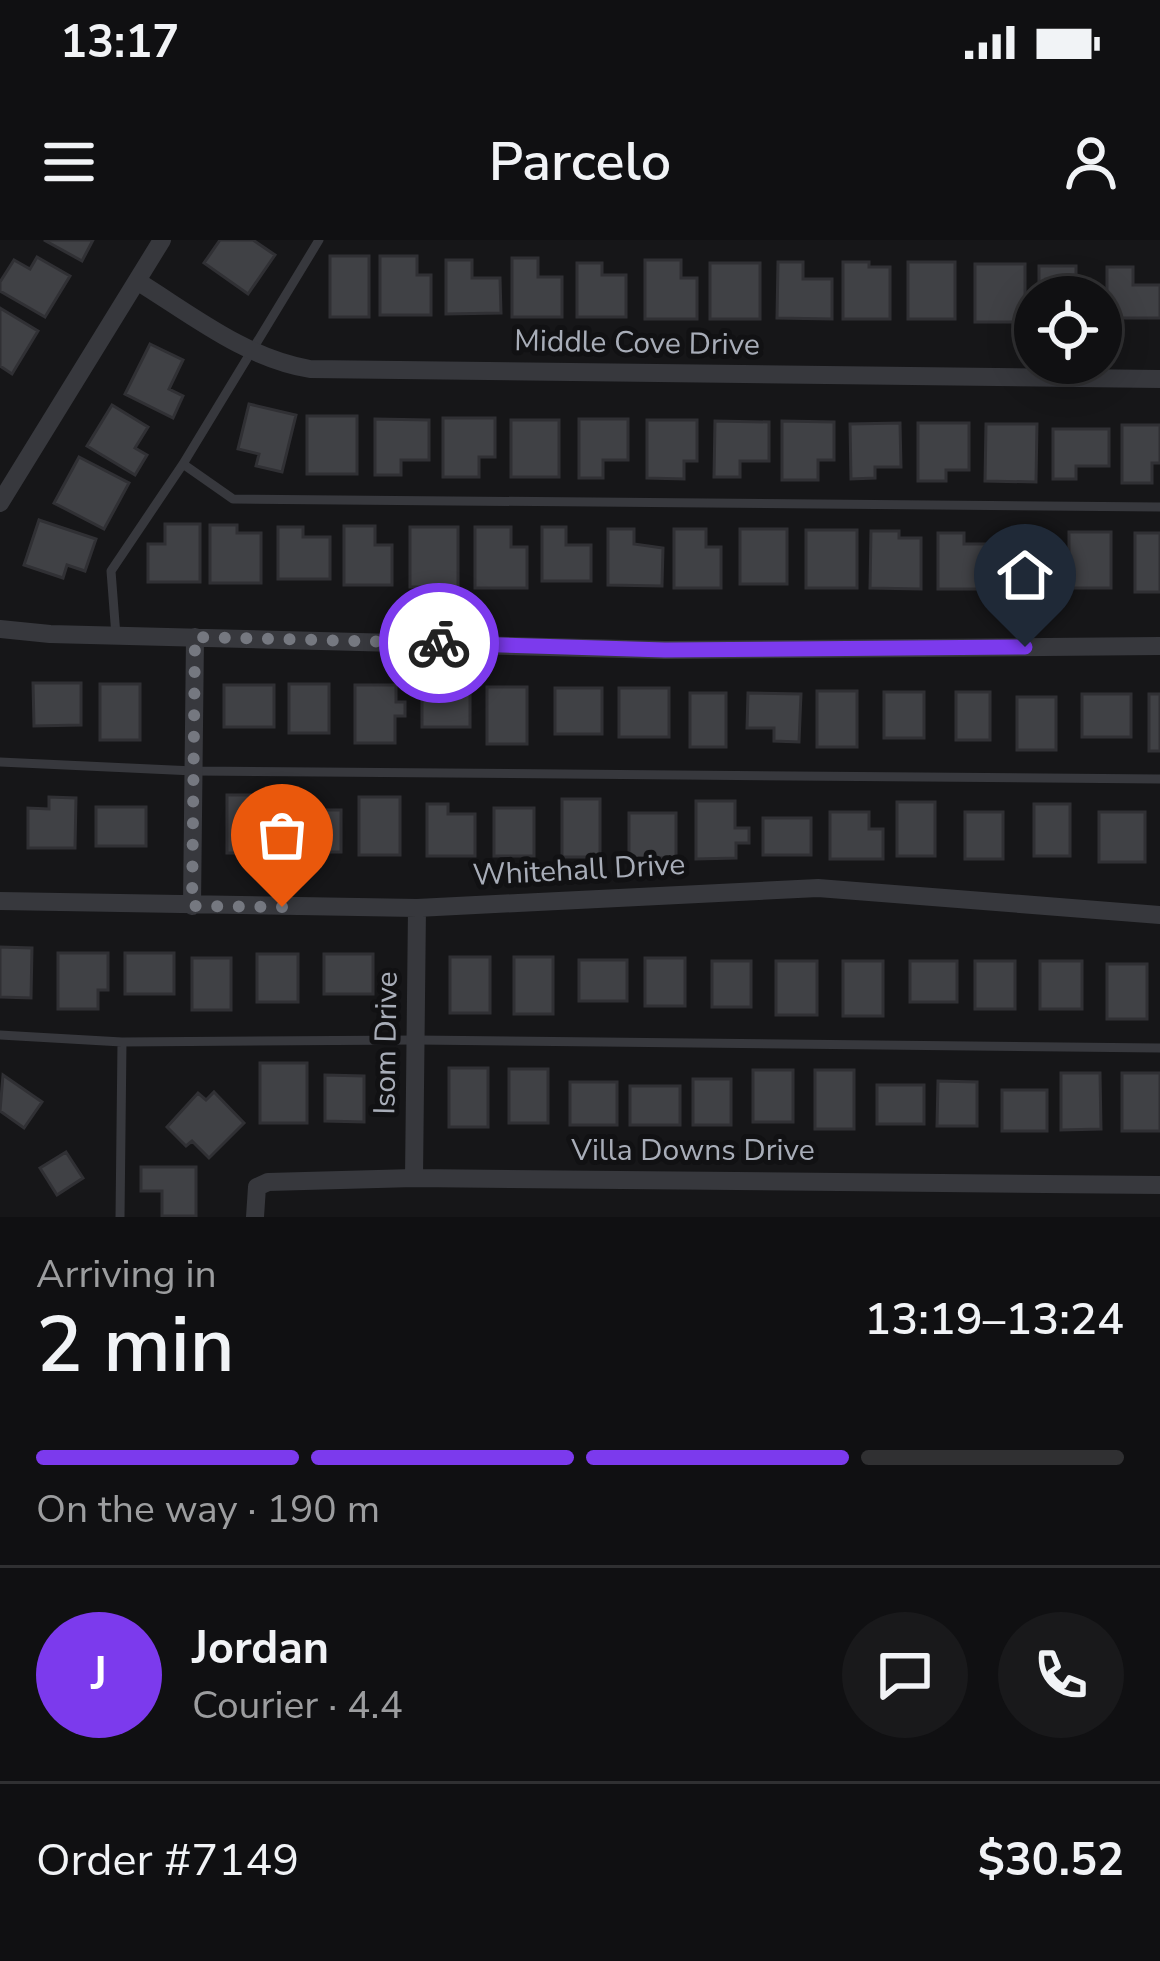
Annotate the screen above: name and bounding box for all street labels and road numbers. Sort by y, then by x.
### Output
street label: Middle Cove Drive [514,320,760,366]
street label: Whitehall Drive [472,844,686,896]
street label: Isom Drive [364,971,408,1115]
street label: Villa Downs Drive [570,1130,815,1171]

